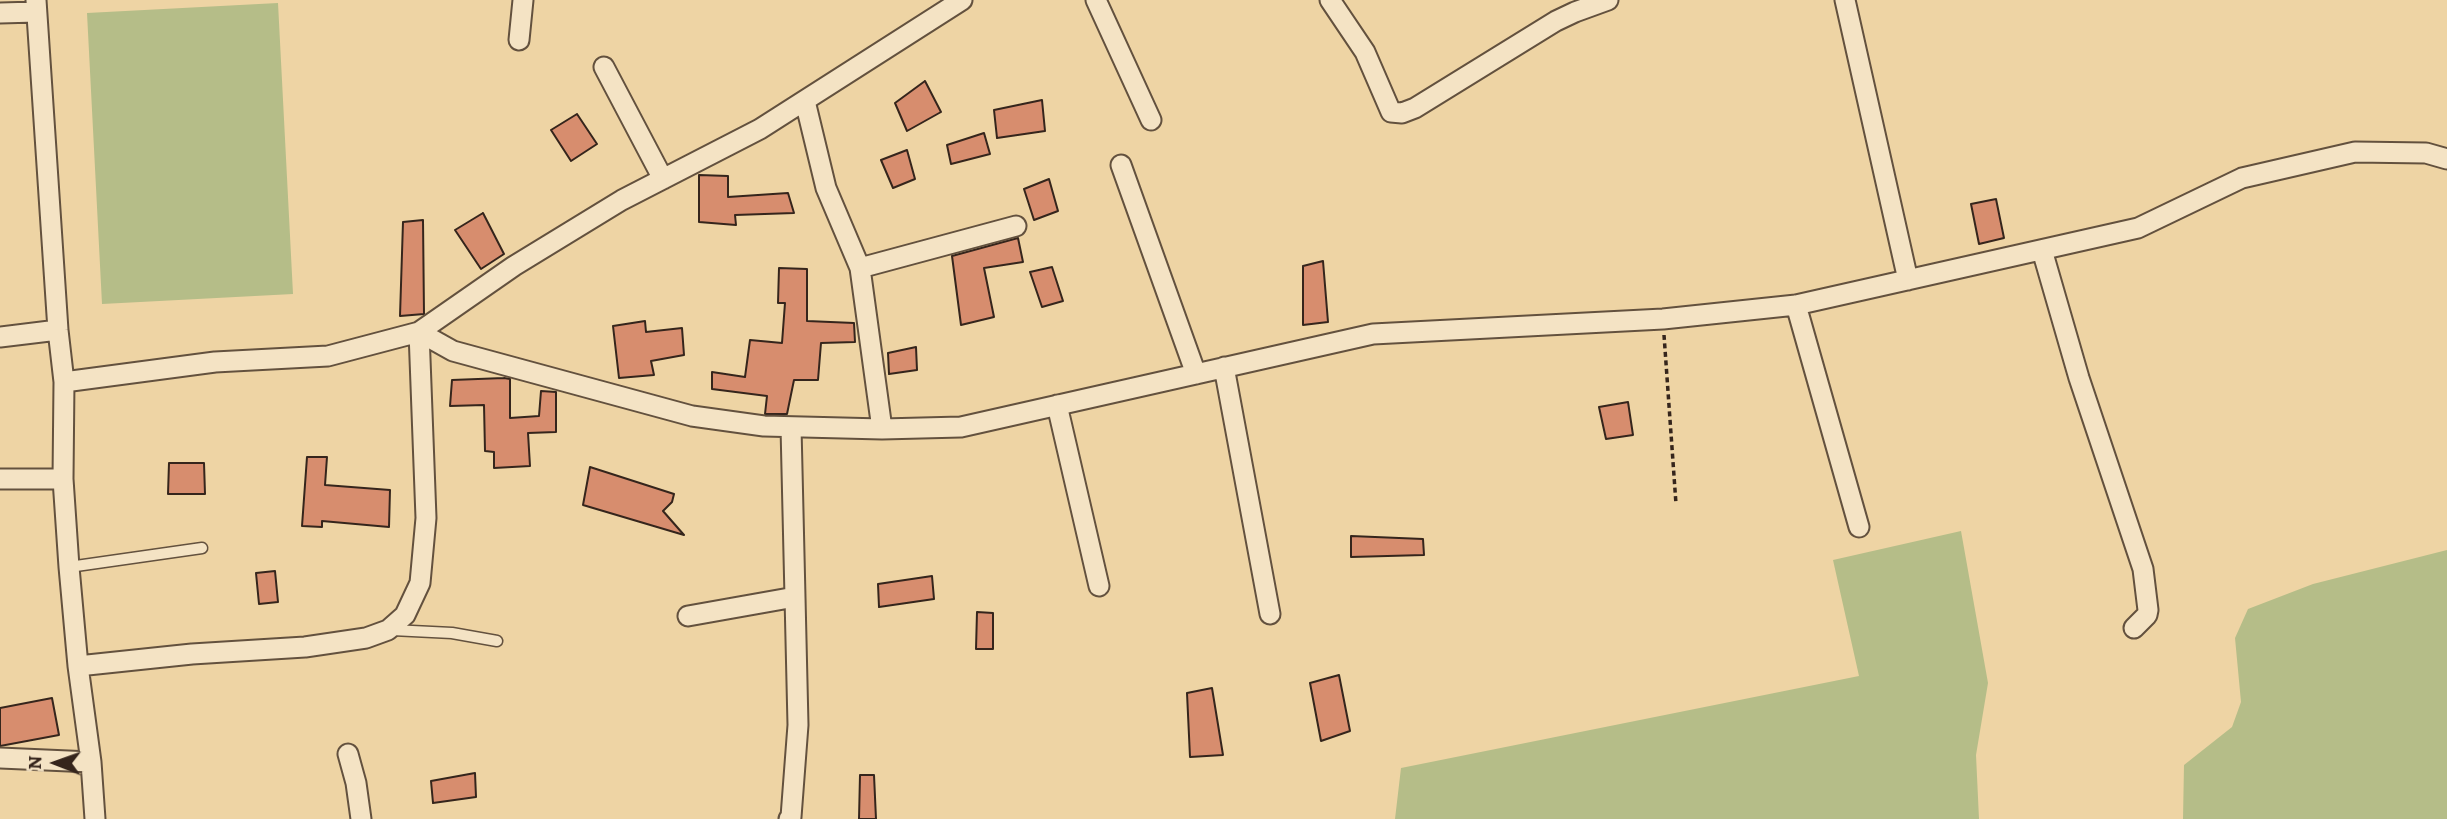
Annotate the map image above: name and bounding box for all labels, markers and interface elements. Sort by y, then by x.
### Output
north arrow [21,728,91,798]
text: N [22,755,48,770]

